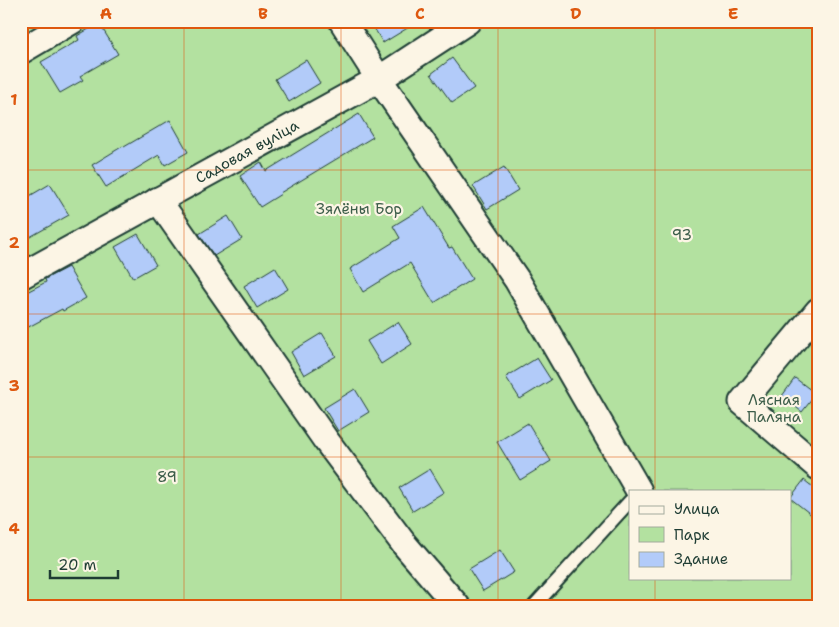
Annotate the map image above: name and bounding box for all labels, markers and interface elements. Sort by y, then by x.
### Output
text: A [100,3,112,24]
text: B [258,3,268,24]
text: C [415,3,425,24]
text: D [570,3,582,24]
text: E [728,3,738,24]
text: 1 [10,89,18,110]
street label: Садовая вуліца [192,115,303,188]
park label: Зялёны Бор [316,199,402,219]
park label: 93 [672,225,692,245]
text: 2 [8,232,20,253]
text: 3 [8,375,20,396]
park label: Лясная Паляна [747,390,802,427]
park label: 89 [157,467,177,487]
legend [629,490,792,580]
text: Улица [674,499,720,519]
text: 4 [8,518,20,539]
text: Парк [674,525,710,545]
scale bar [50,547,118,579]
text: Здание [674,549,728,569]
text: 20 m [58,555,97,575]

